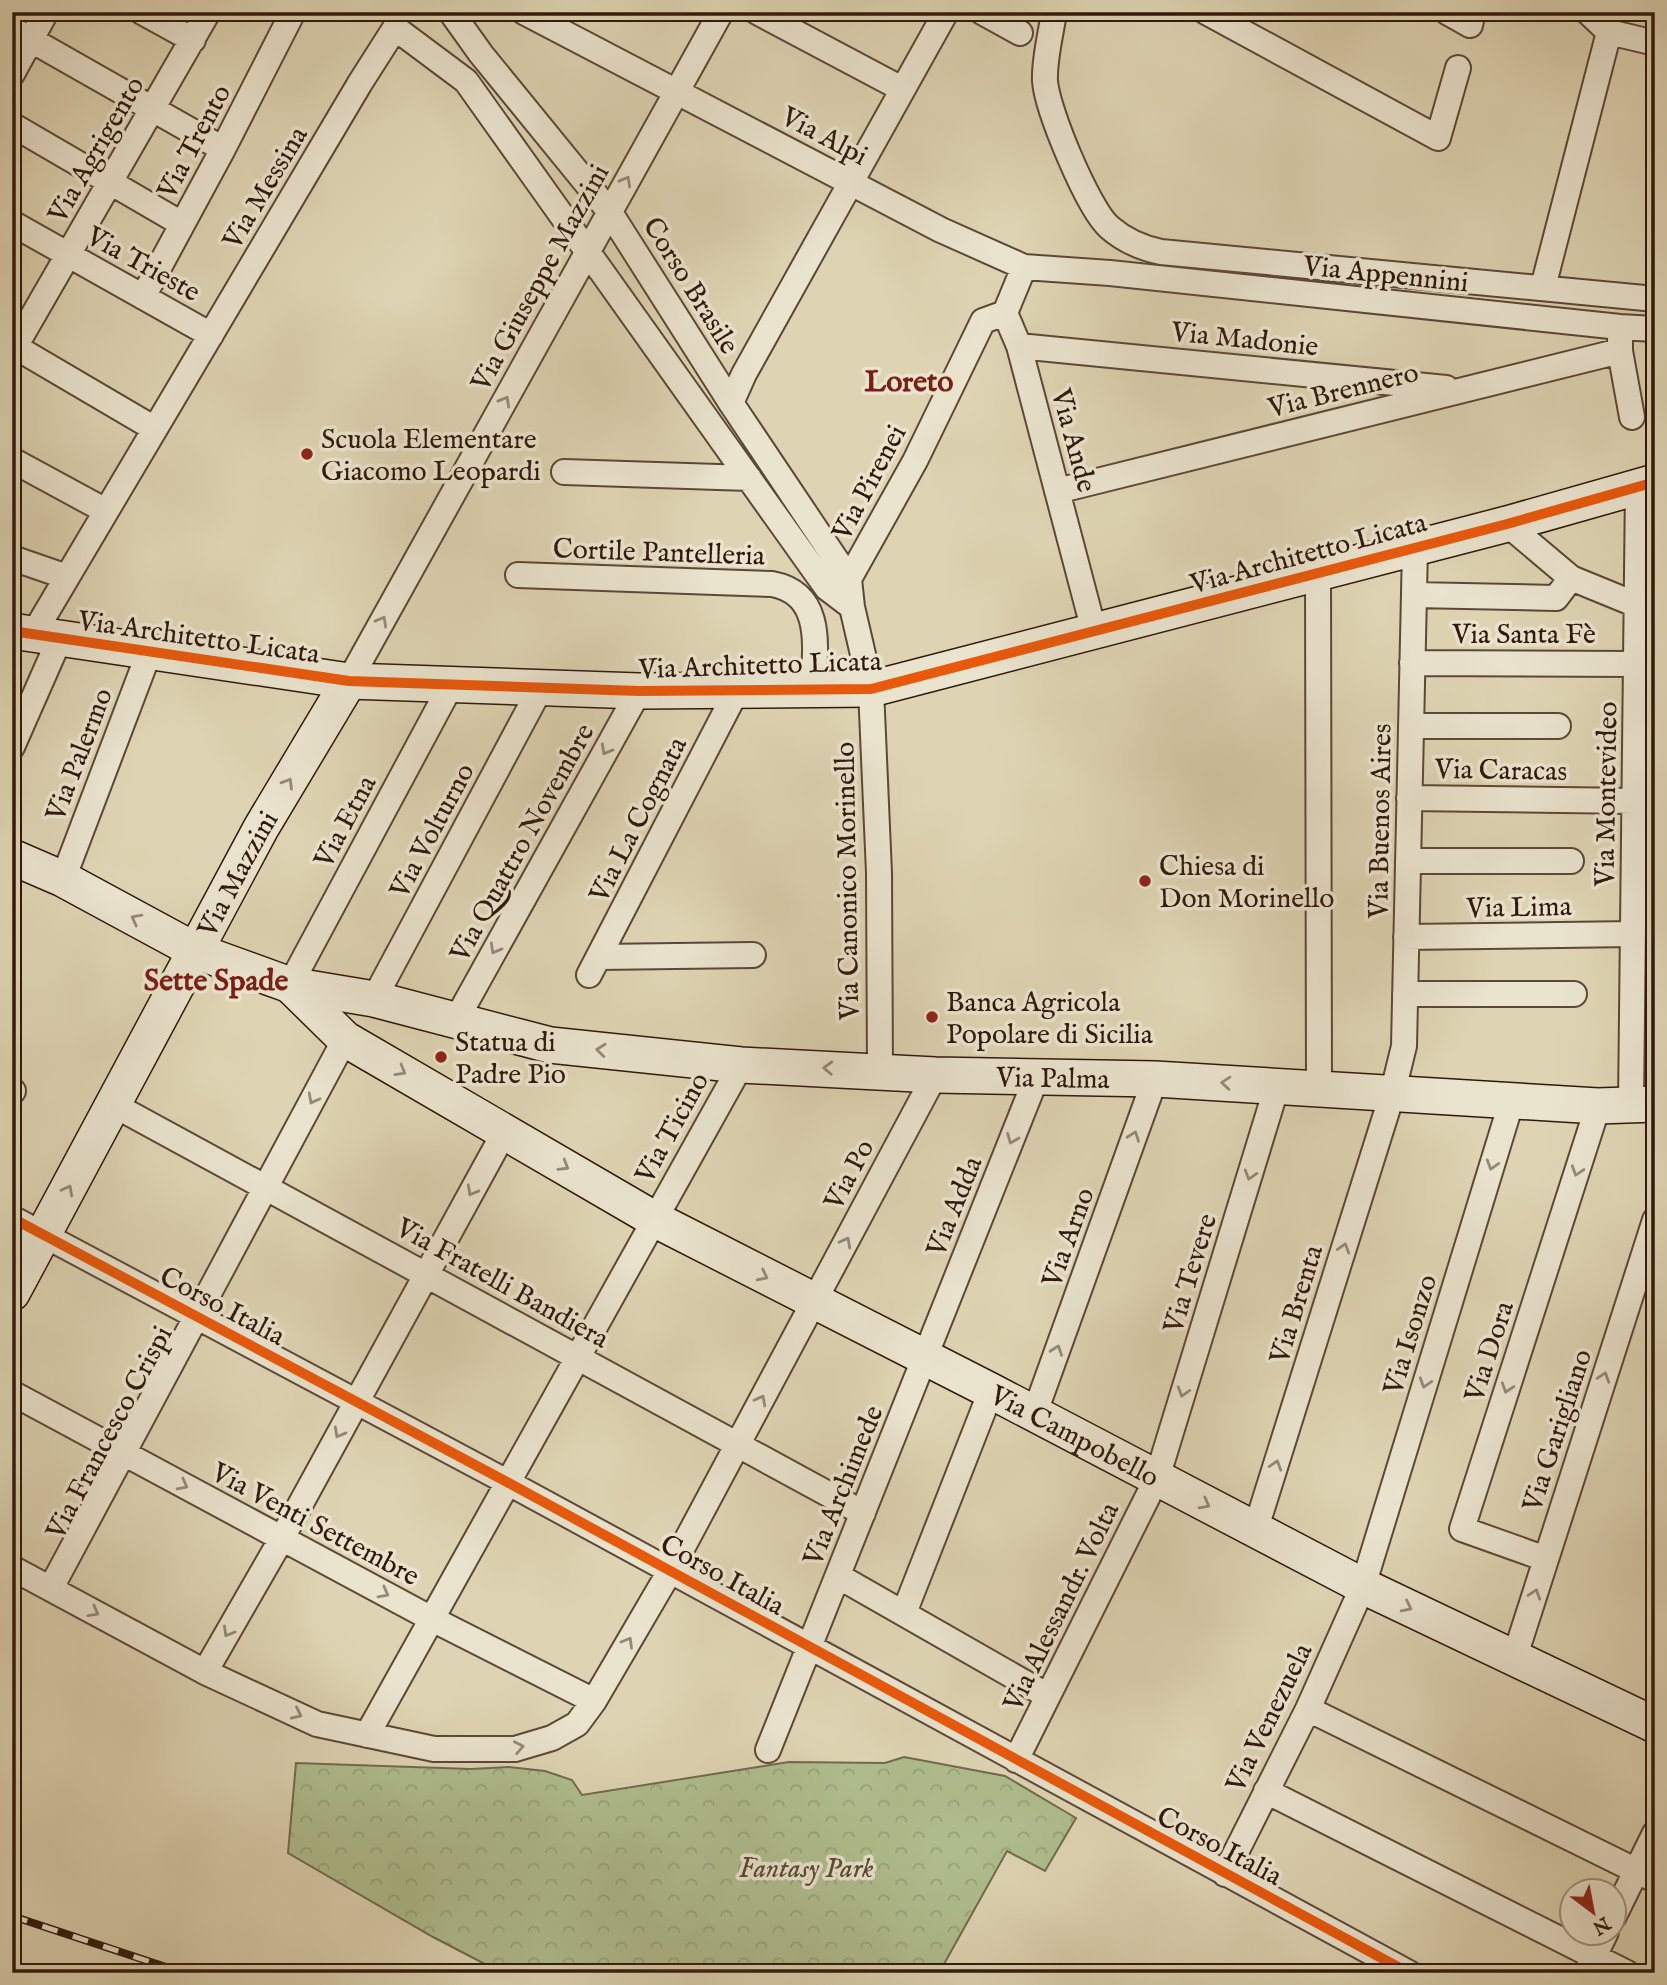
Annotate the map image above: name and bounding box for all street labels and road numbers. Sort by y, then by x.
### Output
street label: Via Agrigento [41,71,153,231]
street label: Via Trento [150,79,240,206]
street label: Via Alpi [774,99,873,175]
street label: Via Messina [215,120,317,257]
street label: Via Giuseppe Mazzini [464,158,618,399]
street label: Corso Brasile [634,211,746,361]
street label: Via Trieste [79,219,206,311]
street label: Via Appennini [1300,249,1470,302]
street label: Via Madonie [1169,315,1320,366]
street label: Via Brennero [1264,356,1422,427]
street label: Via Ande [1042,384,1103,496]
street label: Via Pirenei [825,419,915,548]
street label: Via Architetto Licata [1186,506,1432,603]
street label: Cortile Pantelleria [552,532,766,575]
street label: Via Architetto Licata [75,604,323,673]
street label: Via Santa Fè [1451,618,1596,653]
street label: Via Architetto Licata [637,645,883,688]
street label: Via Palermo [39,684,122,827]
street label: Via Montevideo [1588,701,1627,888]
street label: Via Quattro Novembre [443,718,603,969]
street label: Via Buenos Aires [1362,723,1401,920]
street label: Via La Cognata [582,731,696,910]
street label: Via Canonico Morinello [829,741,868,1021]
street label: Via Caracas [1433,753,1567,790]
street label: Via Volturno [383,758,483,906]
street label: Via Etna [307,769,386,875]
street label: Via Mazzini [190,805,287,945]
street label: Via Lima [1465,890,1573,927]
street label: Via Palma [995,1061,1111,1098]
street label: Via Ticino [628,1067,718,1191]
street label: Via Po [817,1134,883,1217]
street label: Via Adda [919,1151,992,1263]
street label: Via Arno [1035,1183,1103,1293]
street label: Via Tevere [1156,1210,1226,1339]
street label: Via Fratelli Bandiera [388,1211,615,1358]
street label: Via Brenta [1262,1240,1332,1369]
street label: Corso Italia [153,1260,291,1355]
street label: Via Isonzo [1376,1270,1446,1400]
street label: Via Dora [1457,1296,1523,1408]
street label: Via Francesco Crispi [39,1320,181,1547]
street label: Via Garigliano [1515,1345,1601,1517]
street label: Via Campobello [982,1378,1165,1496]
street label: Via Archimede [796,1401,892,1572]
street label: Via Venti Settembre [204,1455,425,1595]
street label: Via Alessandr. Volta [996,1496,1128,1718]
street label: Corso Italia [653,1528,791,1625]
street label: Via Venezuela [1219,1637,1322,1799]
street label: Corso Italia [1150,1800,1288,1895]

